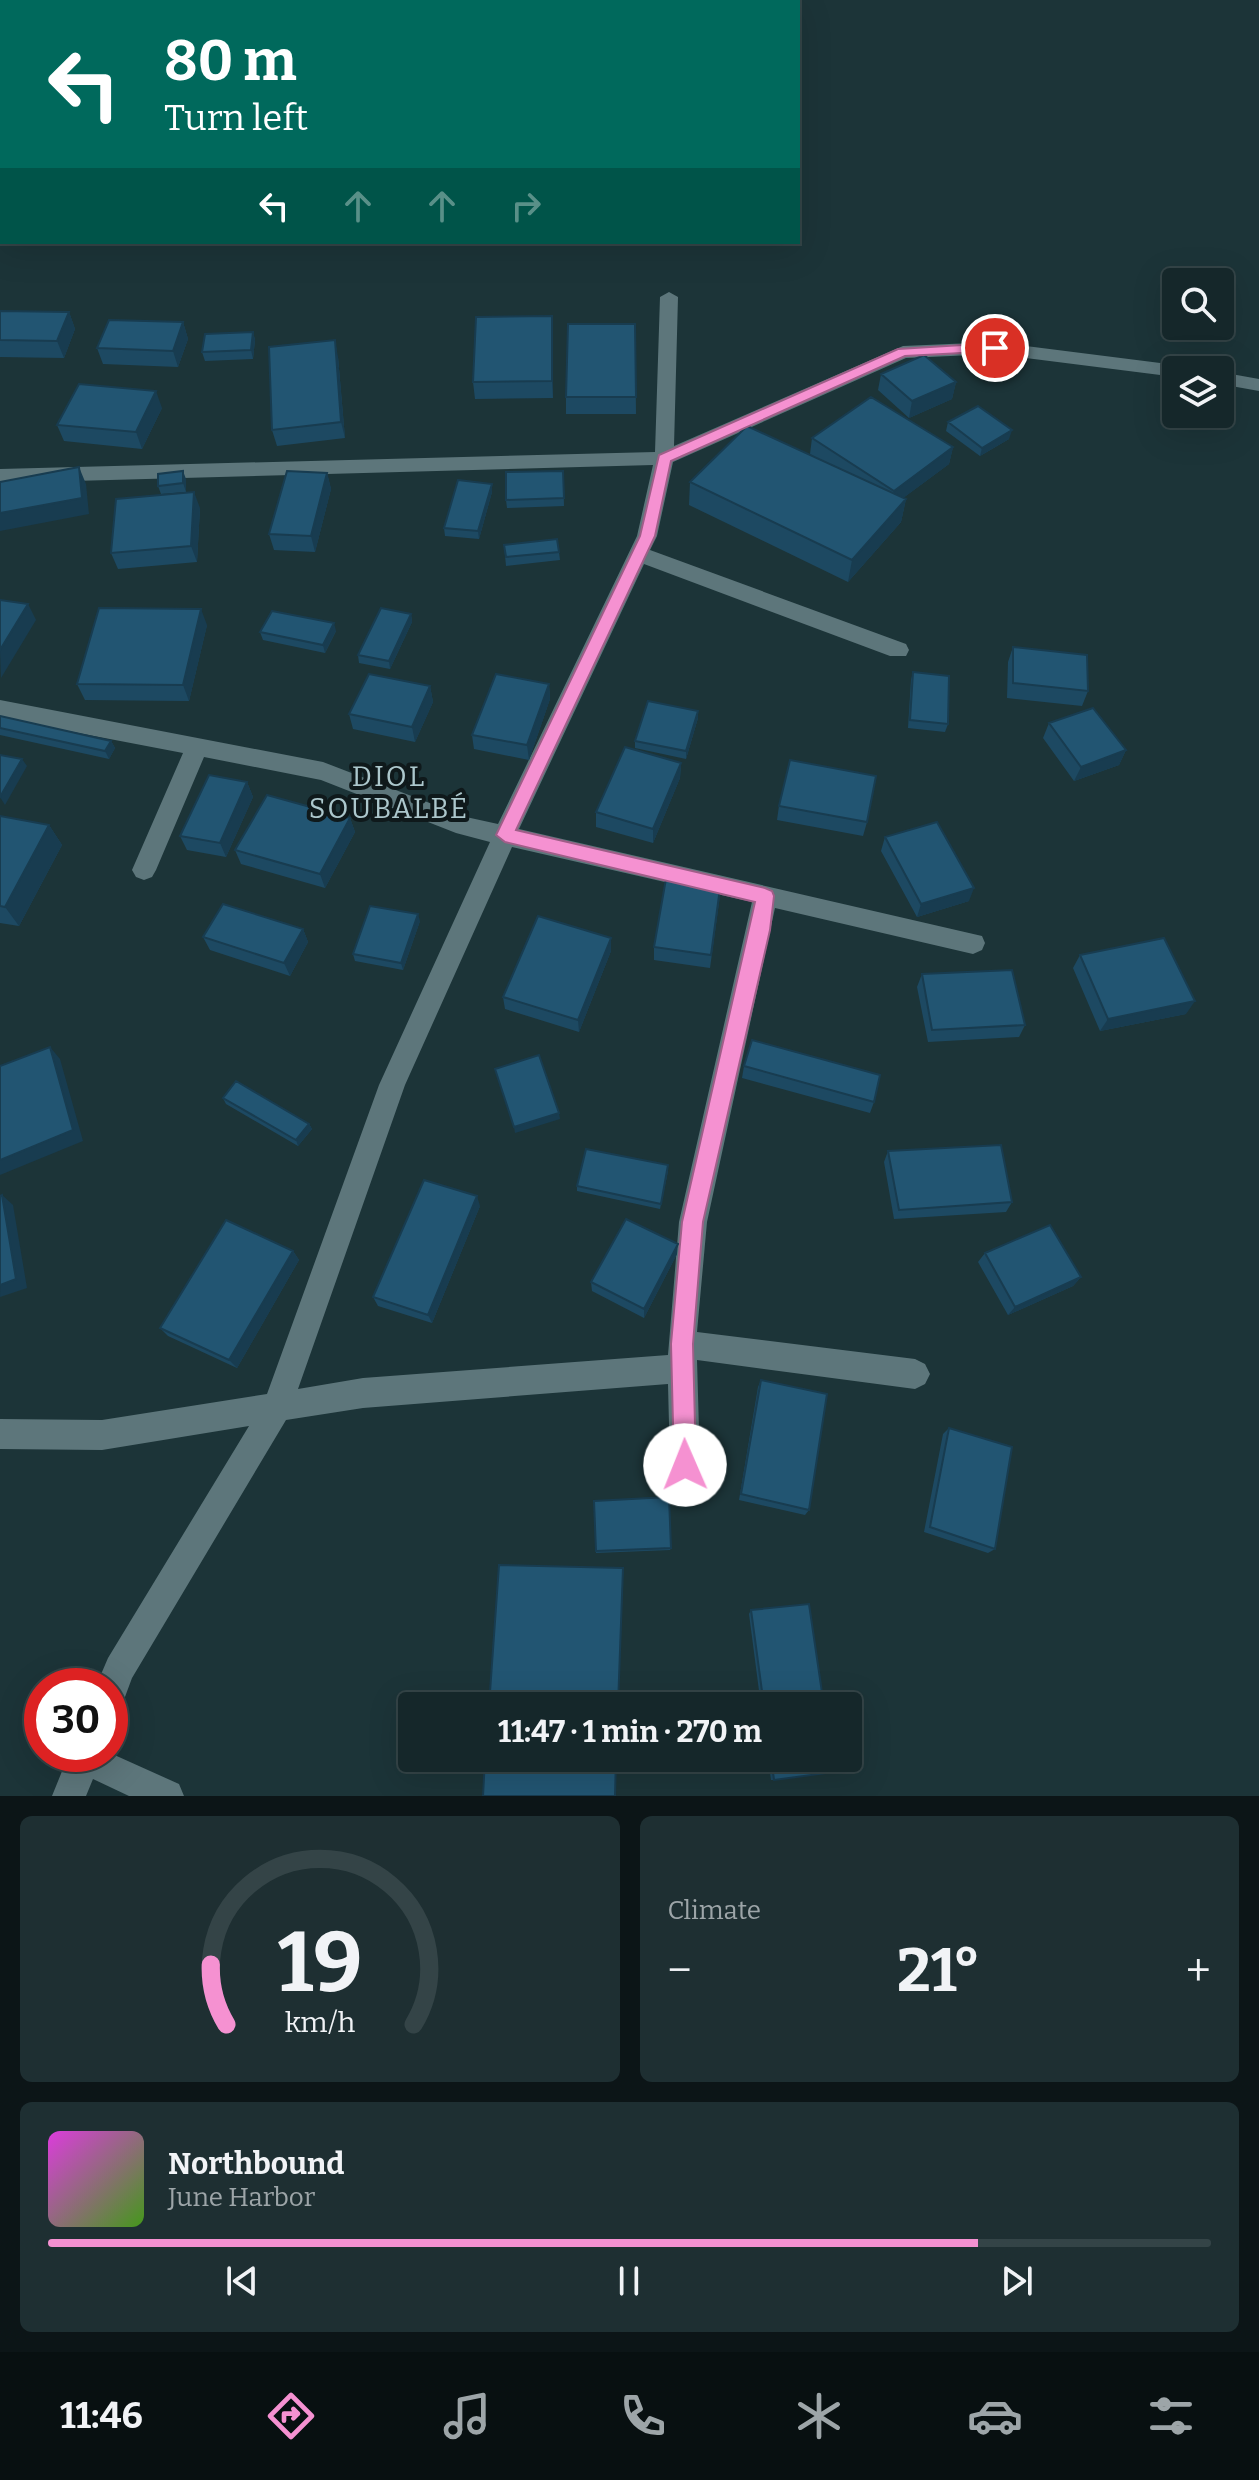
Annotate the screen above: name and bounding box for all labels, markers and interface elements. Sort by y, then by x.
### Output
text: 80 m [164,28,297,95]
icon: left [32,32,136,136]
text: Turn left [164,96,308,140]
icon: left [252,184,296,228]
icon: ahead [336,184,380,228]
icon: ahead [420,184,464,228]
icon: right [504,184,548,228]
map controls [1162,268,1234,428]
button: search [1162,268,1234,340]
pin [961,314,1029,382]
icon: arrive [973,326,1017,370]
button: layers [1162,356,1234,428]
district label: DIOL SOUBALBÉ [309,760,469,825]
position arrow [643,1423,727,1507]
speed limit sign: 30 [24,1668,128,1772]
text: 11:47 · 1 min · 270 m [498,1714,762,1750]
text: Climate [668,1895,761,1926]
text: 19 [277,1913,362,2013]
text: 21° [897,1935,981,2007]
text: − [668,1944,692,1997]
text: + [1186,1944,1211,1997]
text: km/h [284,2005,355,2040]
text: Northbound [168,2146,344,2182]
text: June Harbor [168,2182,315,2213]
icon: previous [220,2259,264,2303]
icon: pause [607,2259,651,2303]
icon: next [995,2259,1039,2303]
icon: directions [263,2388,319,2444]
icon: music [439,2388,495,2444]
icon: phone [615,2388,671,2444]
icon: climate [791,2388,847,2444]
icon: car [967,2388,1023,2444]
icon: filters [1143,2388,1199,2444]
text: 11:46 [60,2394,143,2438]

